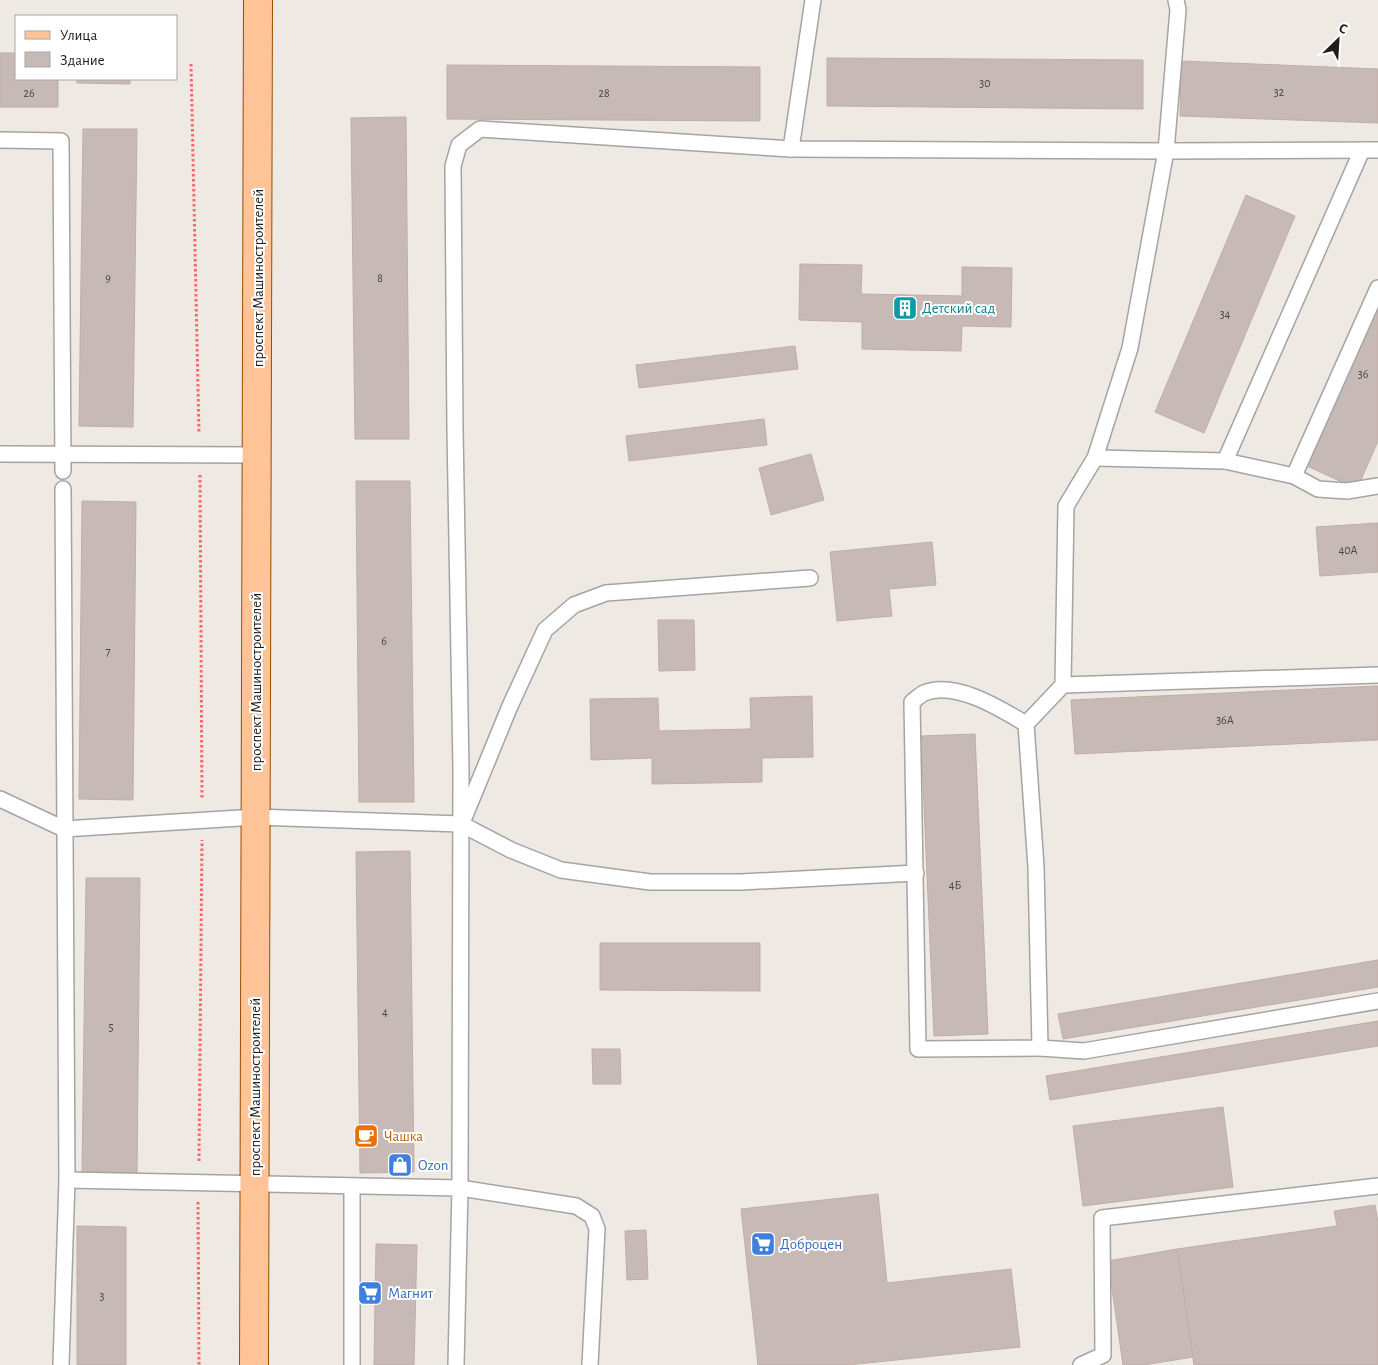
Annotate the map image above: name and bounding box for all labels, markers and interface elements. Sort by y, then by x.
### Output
legend [15,15,178,80]
north arrow [1313,15,1363,65]
text: С [1337,21,1350,37]
text: Улица [60,28,97,43]
text: Здание [60,53,105,68]
house number: 30 [979,77,991,89]
house number: 32 [1274,86,1285,98]
house number: 26 [23,87,35,99]
house number: 28 [598,87,610,99]
street label: проспект Машиностроителей [251,189,266,367]
house number: 9 [105,272,111,284]
house number: 8 [377,272,383,284]
building icon: Детский сад [892,295,918,321]
place label: Детский сад [922,301,995,316]
house number: 34 [1220,308,1231,320]
house number: 36 [1358,368,1369,380]
house number: 40А [1338,544,1358,556]
street label: проспект Машиностроителей [249,593,264,771]
house number: 6 [381,635,387,647]
house number: 7 [105,645,111,657]
house number: 36А [1216,714,1234,726]
house number: 4Б [949,879,961,891]
street label: проспект Машиностроителей [248,998,263,1176]
house number: 4 [382,1006,388,1018]
house number: 5 [108,1021,114,1033]
cafe icon: Чашка [353,1123,379,1149]
place label: Чашка [384,1129,423,1144]
shop icon: Ozon [387,1152,413,1178]
place label: Ozon [418,1158,448,1173]
supermarket icon: Доброцен [750,1231,776,1257]
place label: Доброцен [780,1237,842,1252]
supermarket icon: Магнит [357,1280,383,1306]
place label: Магнит [388,1286,434,1301]
house number: 3 [100,1290,105,1302]

